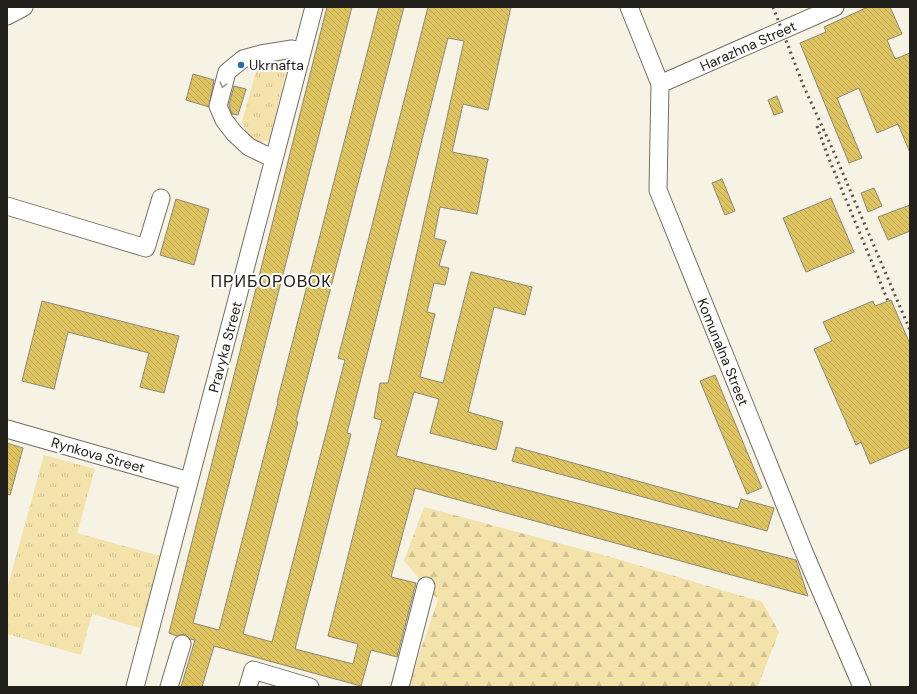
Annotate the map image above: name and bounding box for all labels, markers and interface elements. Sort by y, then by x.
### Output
street label: Harazhna Street [697,17,799,75]
place label: Ukrnafta [249,56,304,74]
marker: Ukrnafta [236,60,246,70]
one-way arrow [219,81,228,88]
district label: ПРИБОРОВОК [210,271,332,292]
street label: Komunalna Street [693,296,753,408]
street label: Pravyka Street [204,299,246,395]
street label: Rynkova Street [49,433,147,477]

